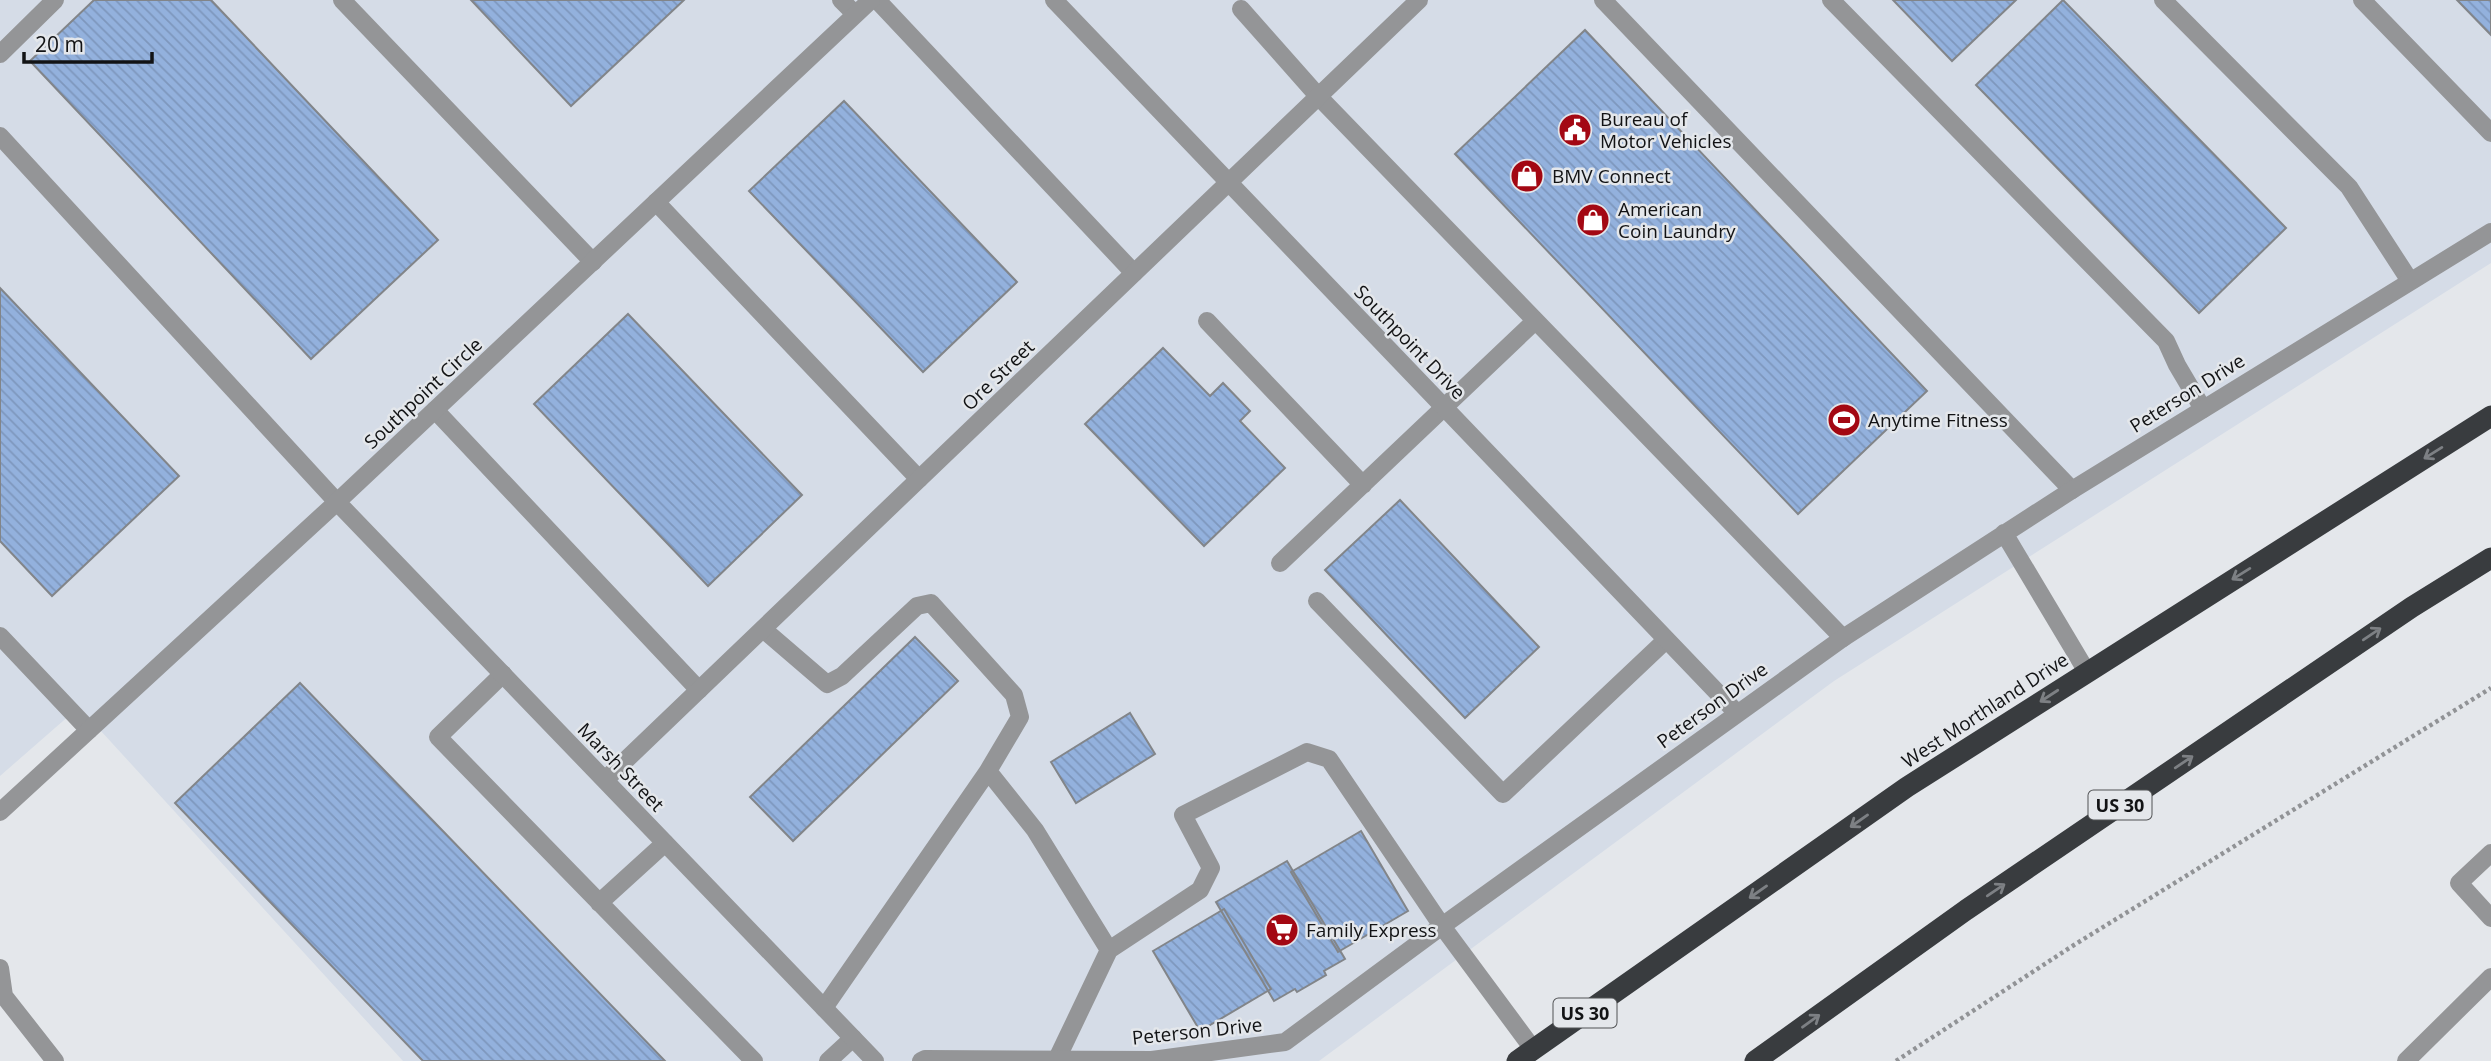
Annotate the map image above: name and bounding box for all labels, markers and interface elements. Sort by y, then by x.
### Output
scale bar [24,21,152,65]
text: 20 m [35,30,84,58]
place label: Bureau of Motor Vehicles [1600,106,1732,154]
public building icon: Bureau of Motor Vehicles [1556,111,1594,149]
shop icon: BMV Connect [1508,157,1546,195]
place label: BMV Connect [1552,163,1671,189]
place label: American Coin Laundry [1618,196,1736,244]
shop icon: American Coin Laundry [1574,201,1612,239]
street label: Southpoint Drive [1349,279,1471,405]
street label: Southpoint Circle [358,332,488,454]
street label: Ore Street [956,334,1040,416]
street label: Peterson Drive [2125,347,2249,439]
sports icon: Anytime Fitness [1825,401,1863,439]
place label: Anytime Fitness [1868,407,2008,433]
one-way arrow [2424,446,2444,460]
one-way arrow [2232,568,2252,582]
one-way arrow [2362,627,2381,641]
street label: West Morthland Drive [1897,646,2073,774]
street label: Peterson Drive [1651,656,1773,754]
one-way arrow [2040,689,2059,704]
street label: Marsh Street [572,717,670,817]
one-way arrow [2174,755,2193,769]
road number: US 30 [2088,790,2152,820]
one-way arrow [1850,814,1869,828]
one-way arrow [1986,883,2005,897]
one-way arrow [1749,885,1768,899]
supermarket icon: Family Express [1263,911,1301,949]
place label: Family Express [1306,917,1437,943]
road number: US 30 [1554,998,1616,1028]
street label: Peterson Drive [1131,1011,1263,1051]
one-way arrow [1801,1014,1820,1028]

